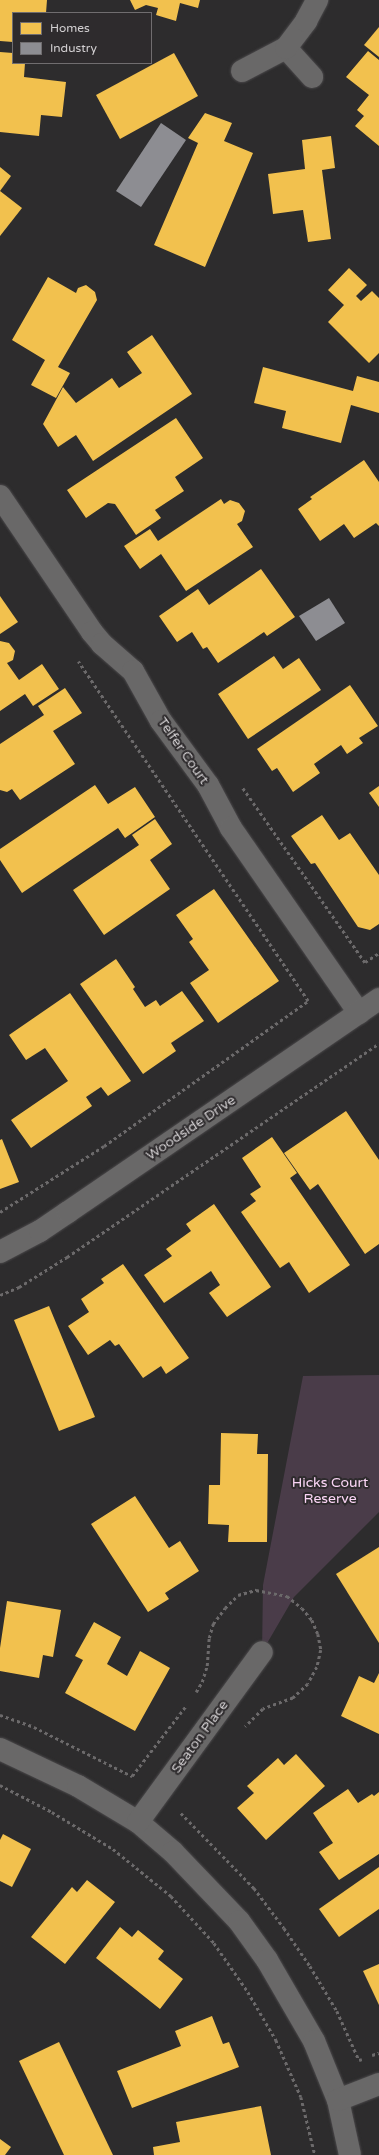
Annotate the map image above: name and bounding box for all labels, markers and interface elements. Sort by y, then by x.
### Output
legend [12,12,152,64]
text: Homes [50,21,90,35]
text: Industry [50,41,97,55]
street label: Telfer Court [154,714,212,788]
street label: Woodside Drive [143,1092,239,1164]
park label: Hicks Court Reserve [292,1475,368,1508]
street label: Seaton Place [168,1697,232,1777]

